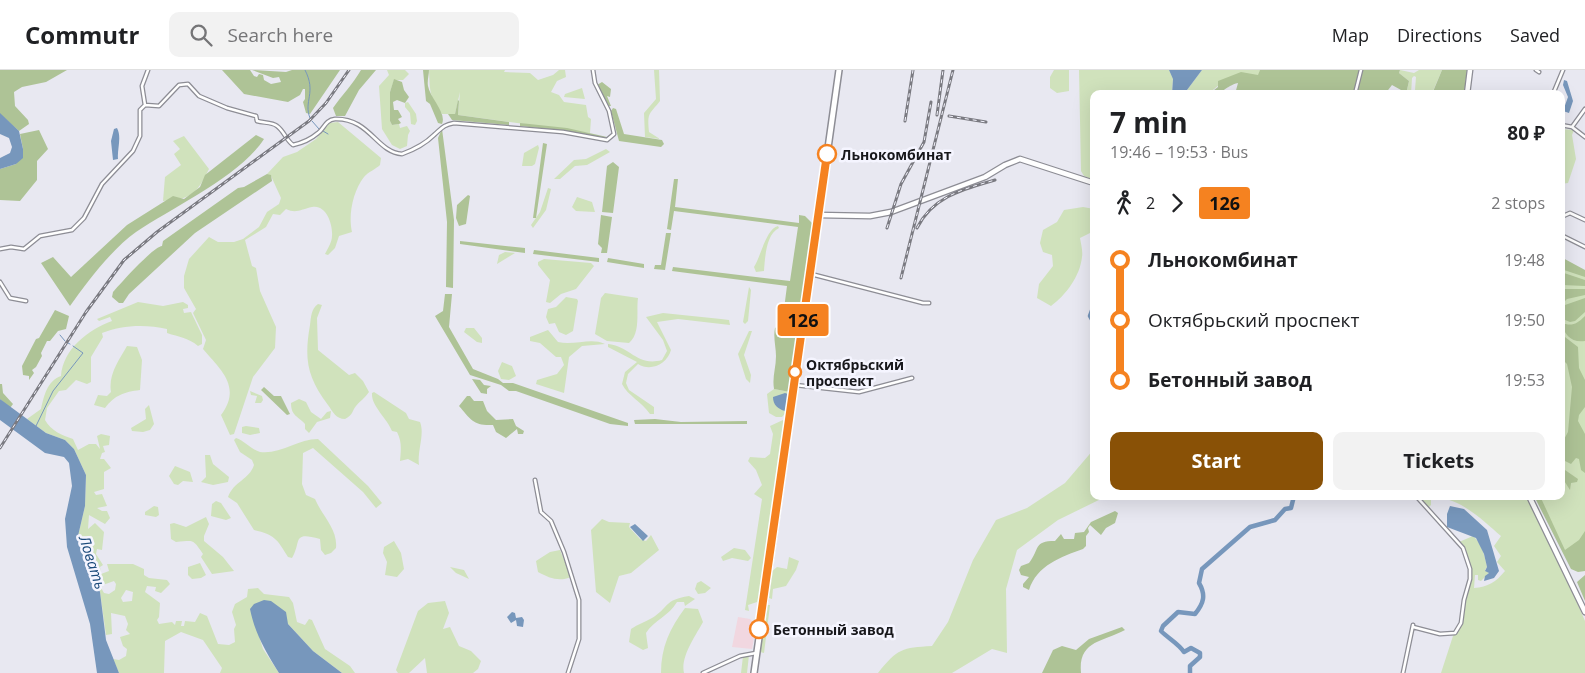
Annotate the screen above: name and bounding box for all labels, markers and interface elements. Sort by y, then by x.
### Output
search box [169,12,519,57]
text: Commutr [25,18,139,51]
icon: search [187,21,215,49]
text: Search here [227,22,333,48]
text: Map [1332,23,1369,47]
text: Directions [1397,23,1482,47]
text: Saved [1510,23,1560,47]
text: 7 min [1110,103,1188,141]
text: 80 ₽ [1507,120,1545,146]
text: 19:46 – 19:53 · Bus [1110,141,1248,163]
marker: Льнокомбинат [817,144,837,164]
place label: Льнокомбинат [841,145,952,164]
icon: walk [1110,189,1138,217]
icon: forward [1163,189,1191,217]
text: 126 [1209,191,1240,215]
text: 2 [1146,192,1155,214]
text: 2 stops [1491,192,1545,214]
text: Льнокомбинат [1148,247,1298,273]
text: 19:48 [1504,249,1545,271]
line badge: 126 [774,304,832,336]
text: Октябрьский проспект [1148,307,1359,333]
text: 126 [788,308,818,332]
text: 19:50 [1504,309,1545,331]
place label: Октябрьский проспект [806,355,904,390]
marker: Октябрьский проспект [788,365,802,379]
text: Бетонный завод [1148,367,1312,393]
text: 19:53 [1504,369,1545,391]
button: Start [1110,432,1323,490]
button: Tickets [1333,432,1545,490]
water label: Ловать [75,532,111,592]
marker: Бетонный завод [749,619,769,639]
place label: Бетонный завод [773,620,894,639]

